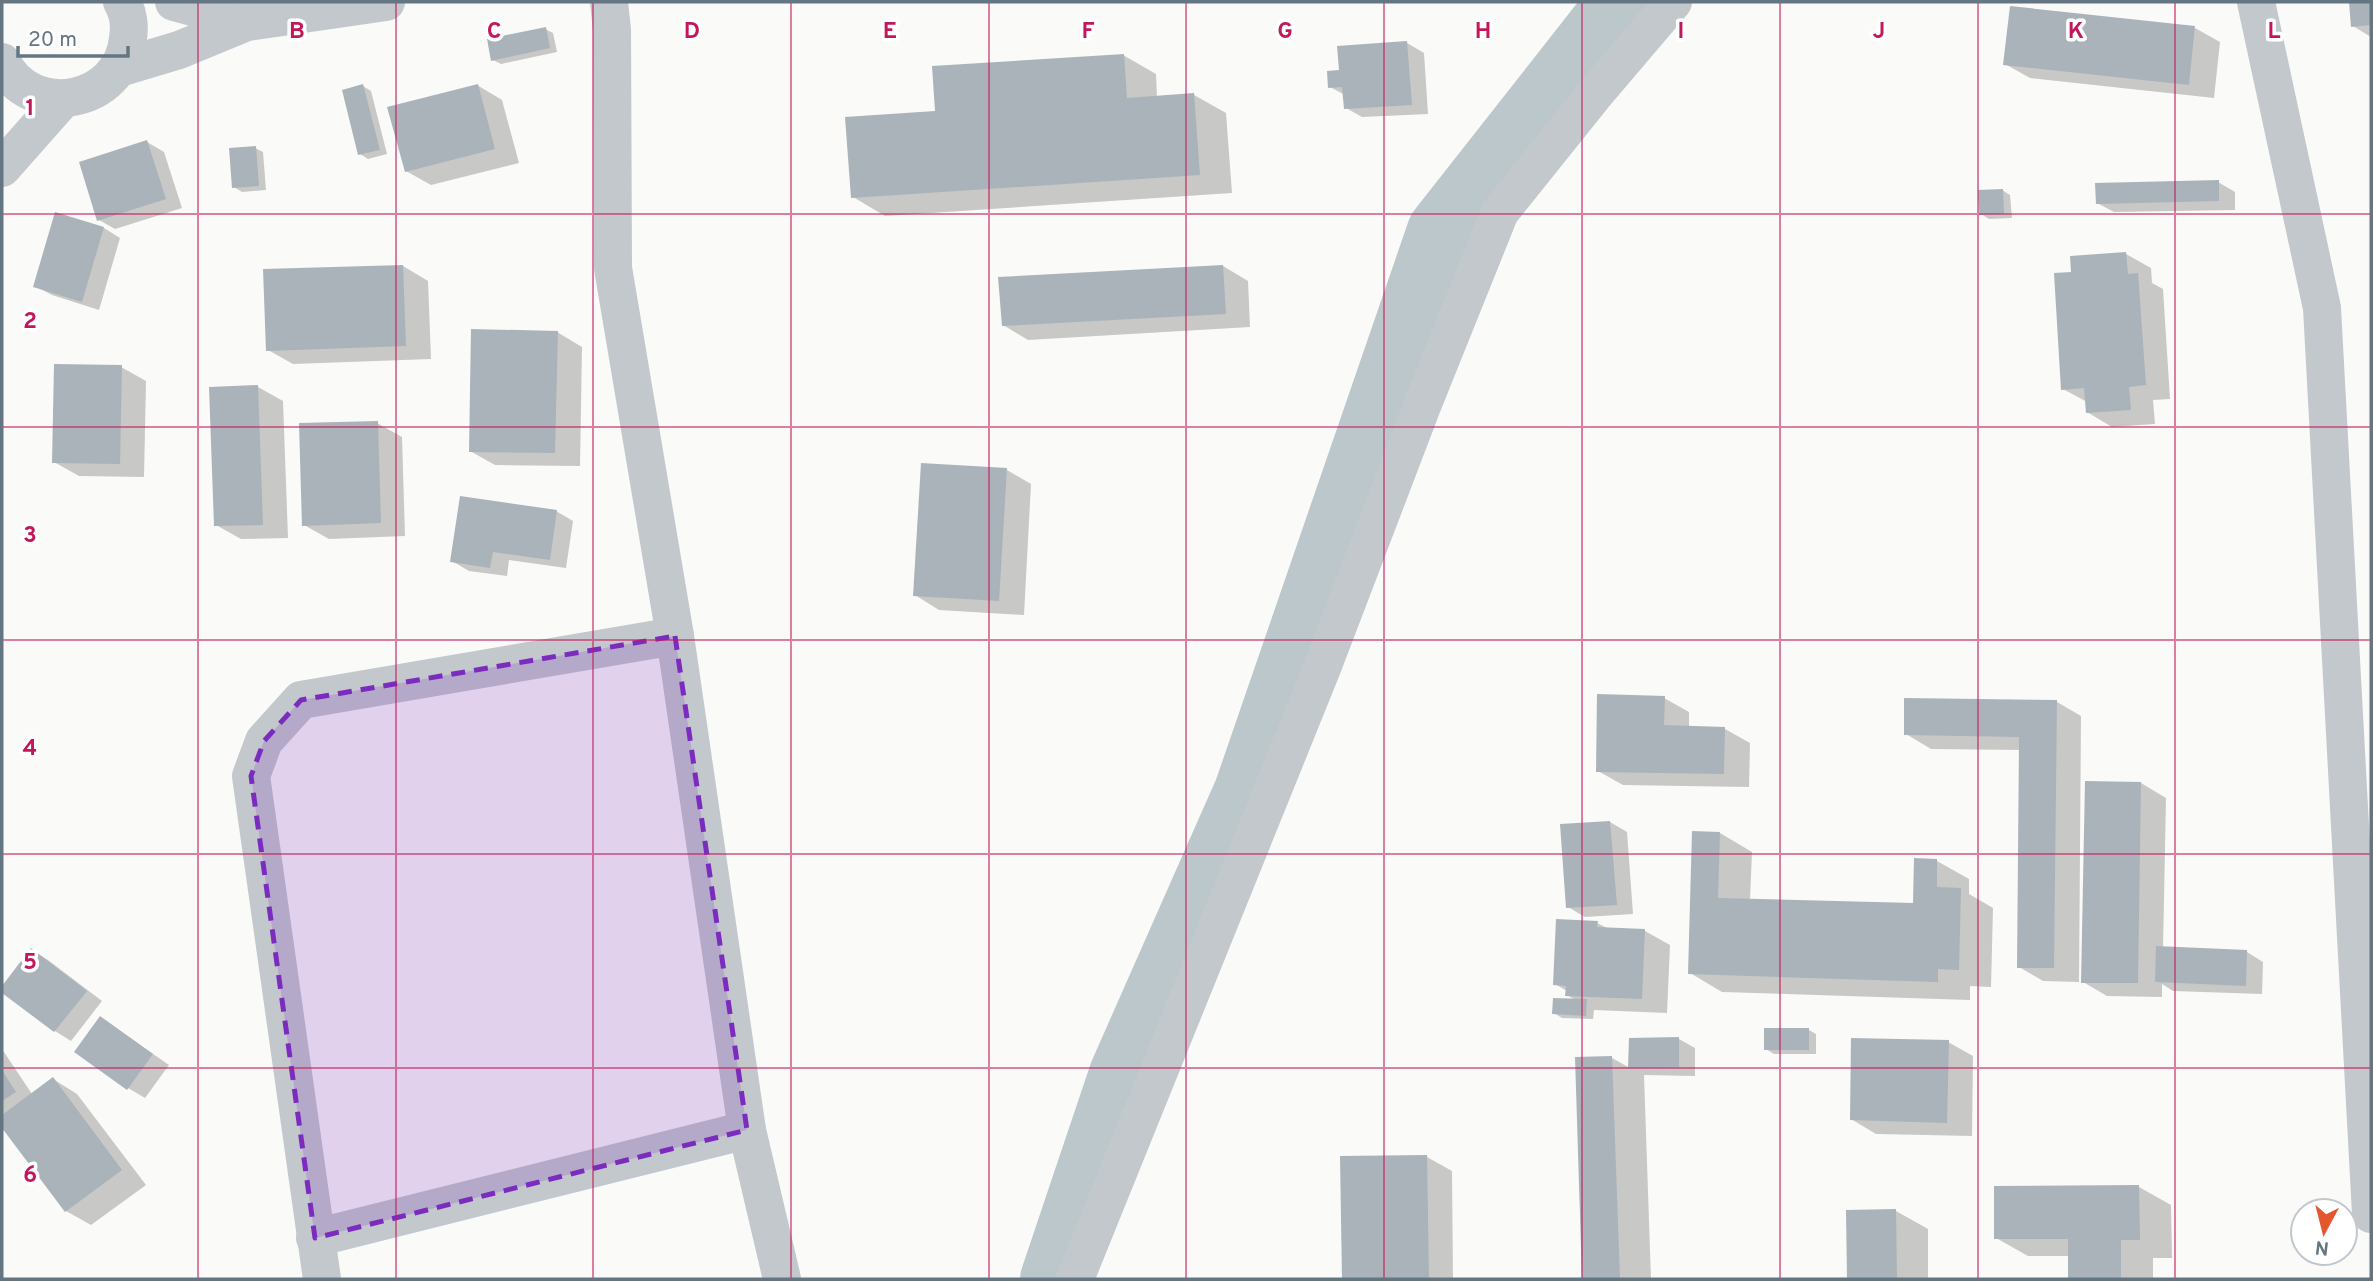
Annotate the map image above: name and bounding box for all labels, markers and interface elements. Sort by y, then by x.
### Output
scale bar [18,14,128,58]
text: B [289,18,305,47]
text: C [487,18,501,47]
text: D [684,18,700,47]
text: E [883,18,897,47]
text: F [1081,18,1095,47]
text: G [1277,18,1293,47]
text: H [1475,18,1491,47]
text: I [1678,18,1684,47]
text: J [1873,18,1885,47]
text: K [2068,18,2084,47]
text: L [2267,18,2281,47]
text: 20 m [28,27,77,54]
text: 1 [25,95,35,124]
text: 2 [23,308,37,337]
text: 3 [23,522,37,551]
text: 4 [23,735,37,764]
text: 5 [23,949,37,978]
text: 6 [23,1162,37,1191]
north arrow [2289,1197,2359,1267]
text: N [2314,1234,2330,1260]

